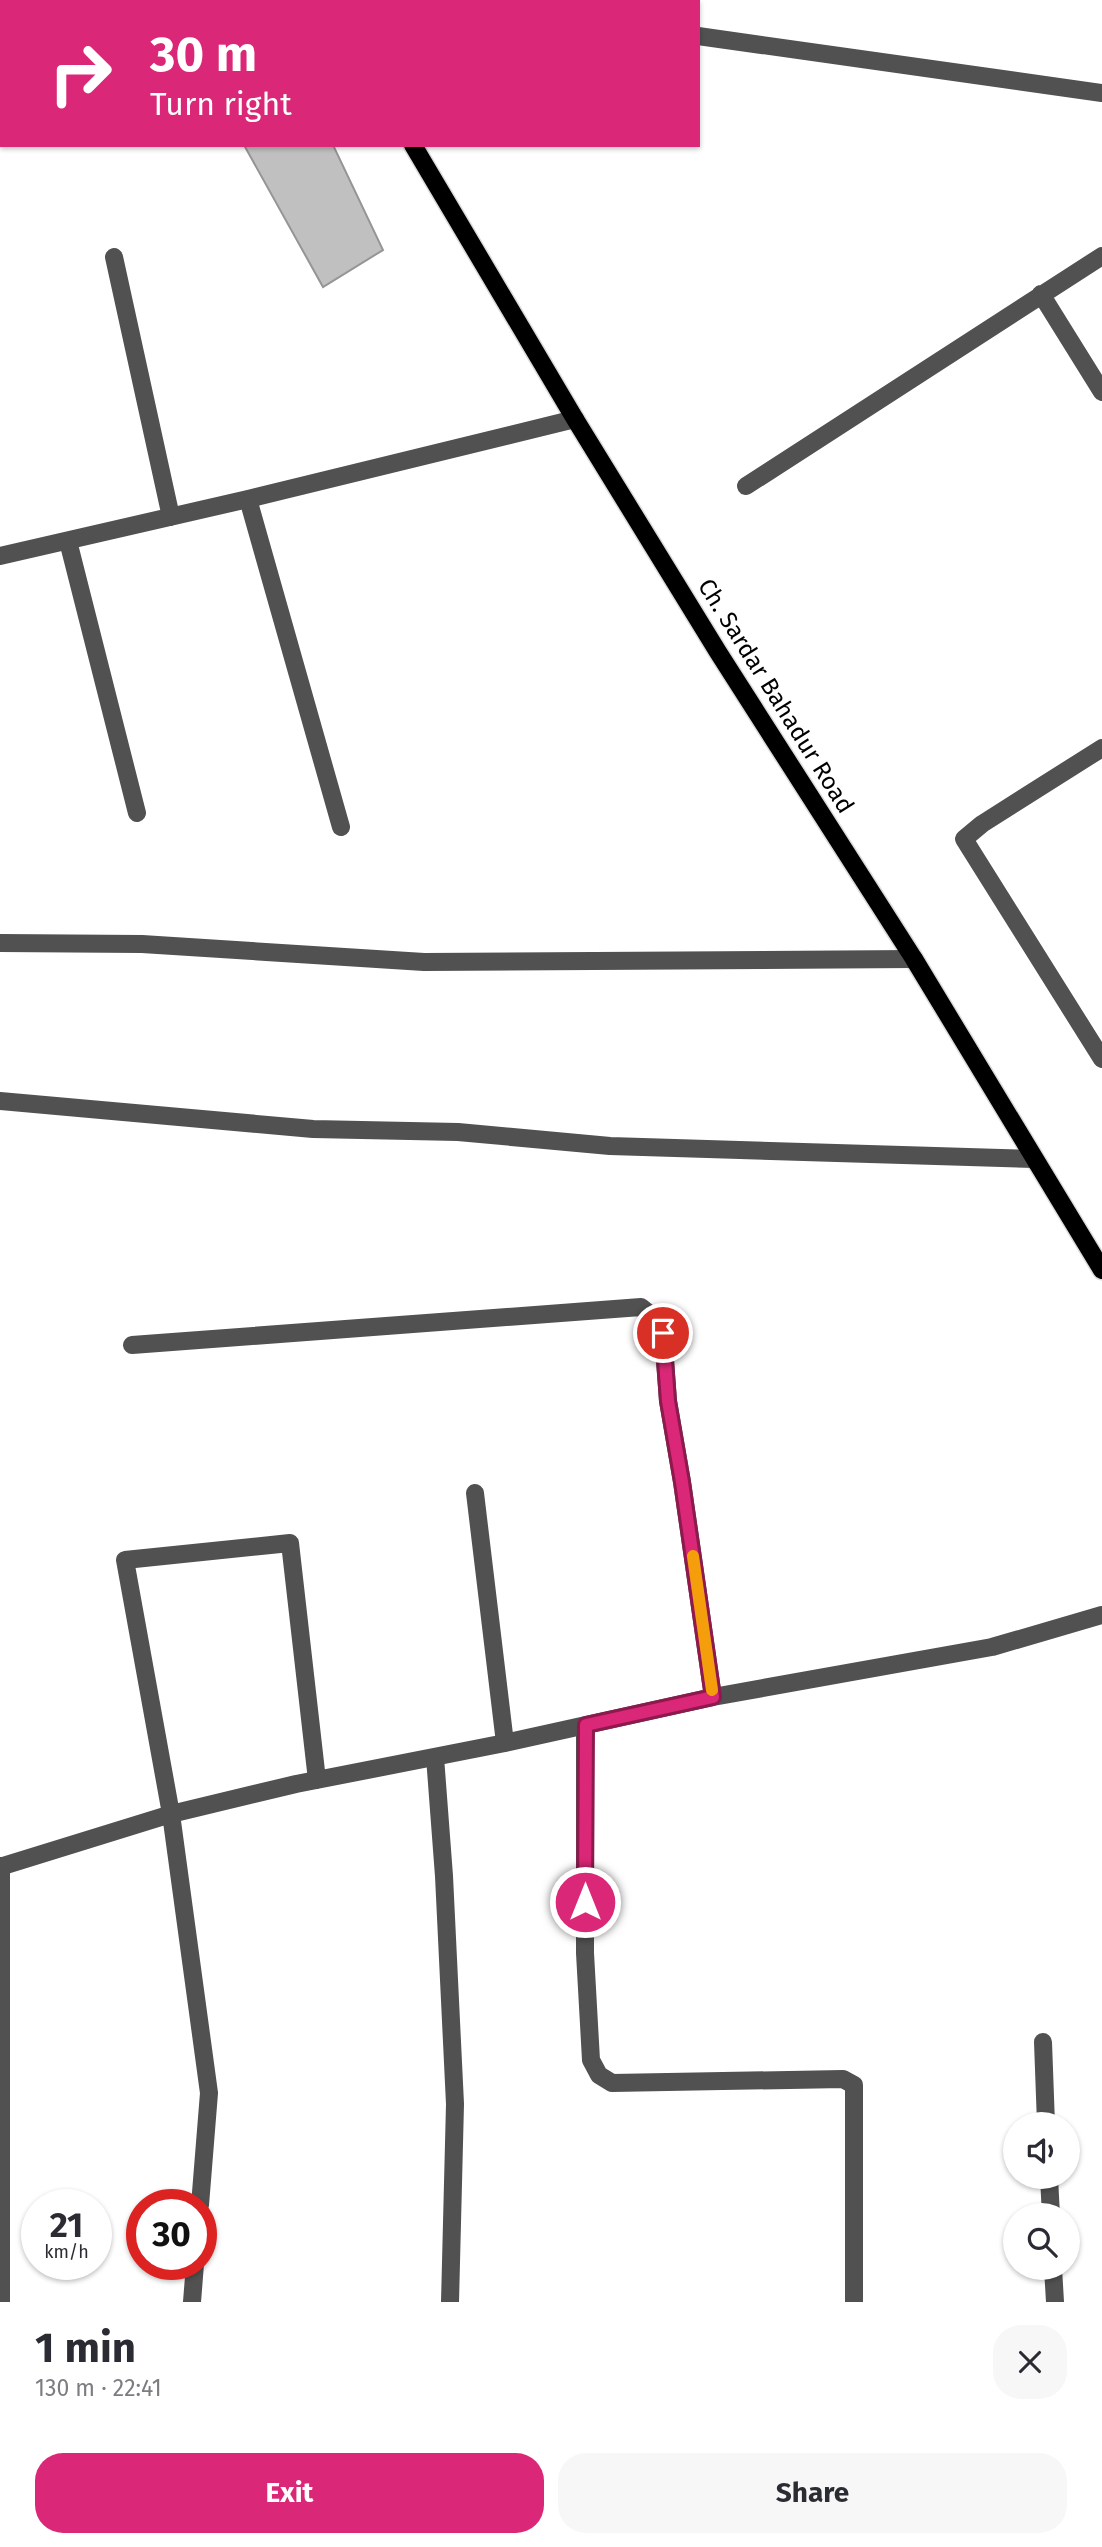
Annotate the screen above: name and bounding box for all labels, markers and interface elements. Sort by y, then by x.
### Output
text: 30 m [150,25,257,84]
icon: right [35,28,126,119]
text: Turn right [150,85,292,123]
street label: Ch. Sardar Bahadur Road [692,574,860,818]
pin [633,1303,693,1363]
icon: arrive [644,1314,682,1352]
position arrow [548,1865,622,1939]
map controls [1003,2112,1080,2280]
button: sound [1003,2112,1080,2189]
speed limit sign: 30 [126,2189,217,2280]
button: search [1003,2203,1080,2280]
text: 21 [50,2204,83,2246]
text: km/h [44,2241,89,2263]
text: 1 min [35,2323,136,2373]
button: close [993,2325,1067,2399]
text: 130 m · 22:41 [35,2374,162,2402]
button: Exit [35,2453,544,2533]
button: Share [558,2453,1067,2533]

